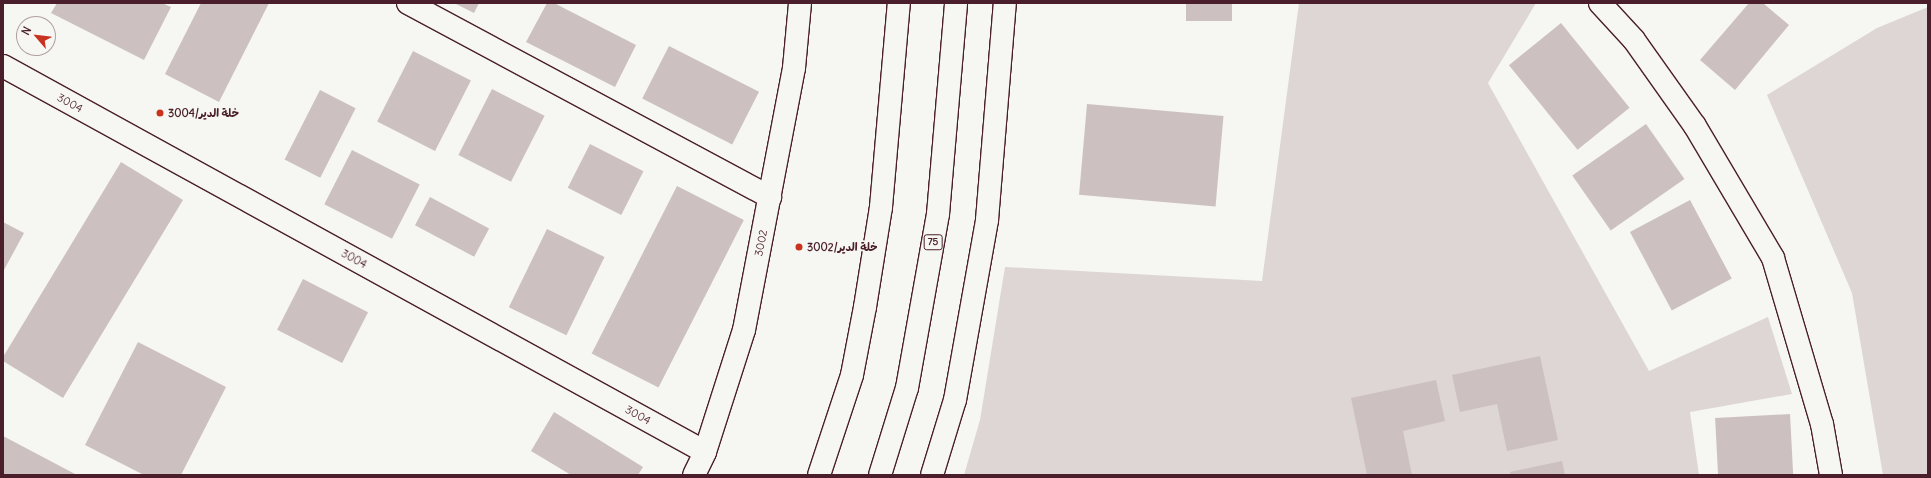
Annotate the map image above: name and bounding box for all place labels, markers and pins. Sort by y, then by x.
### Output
place label: خلة الدير/3004 [168,106,239,120]
marker: خلة الدير/3004 [155,108,165,118]
place label: خلة الدير/3002 [807,240,878,254]
marker: خلة الدير/3002 [794,242,804,252]

